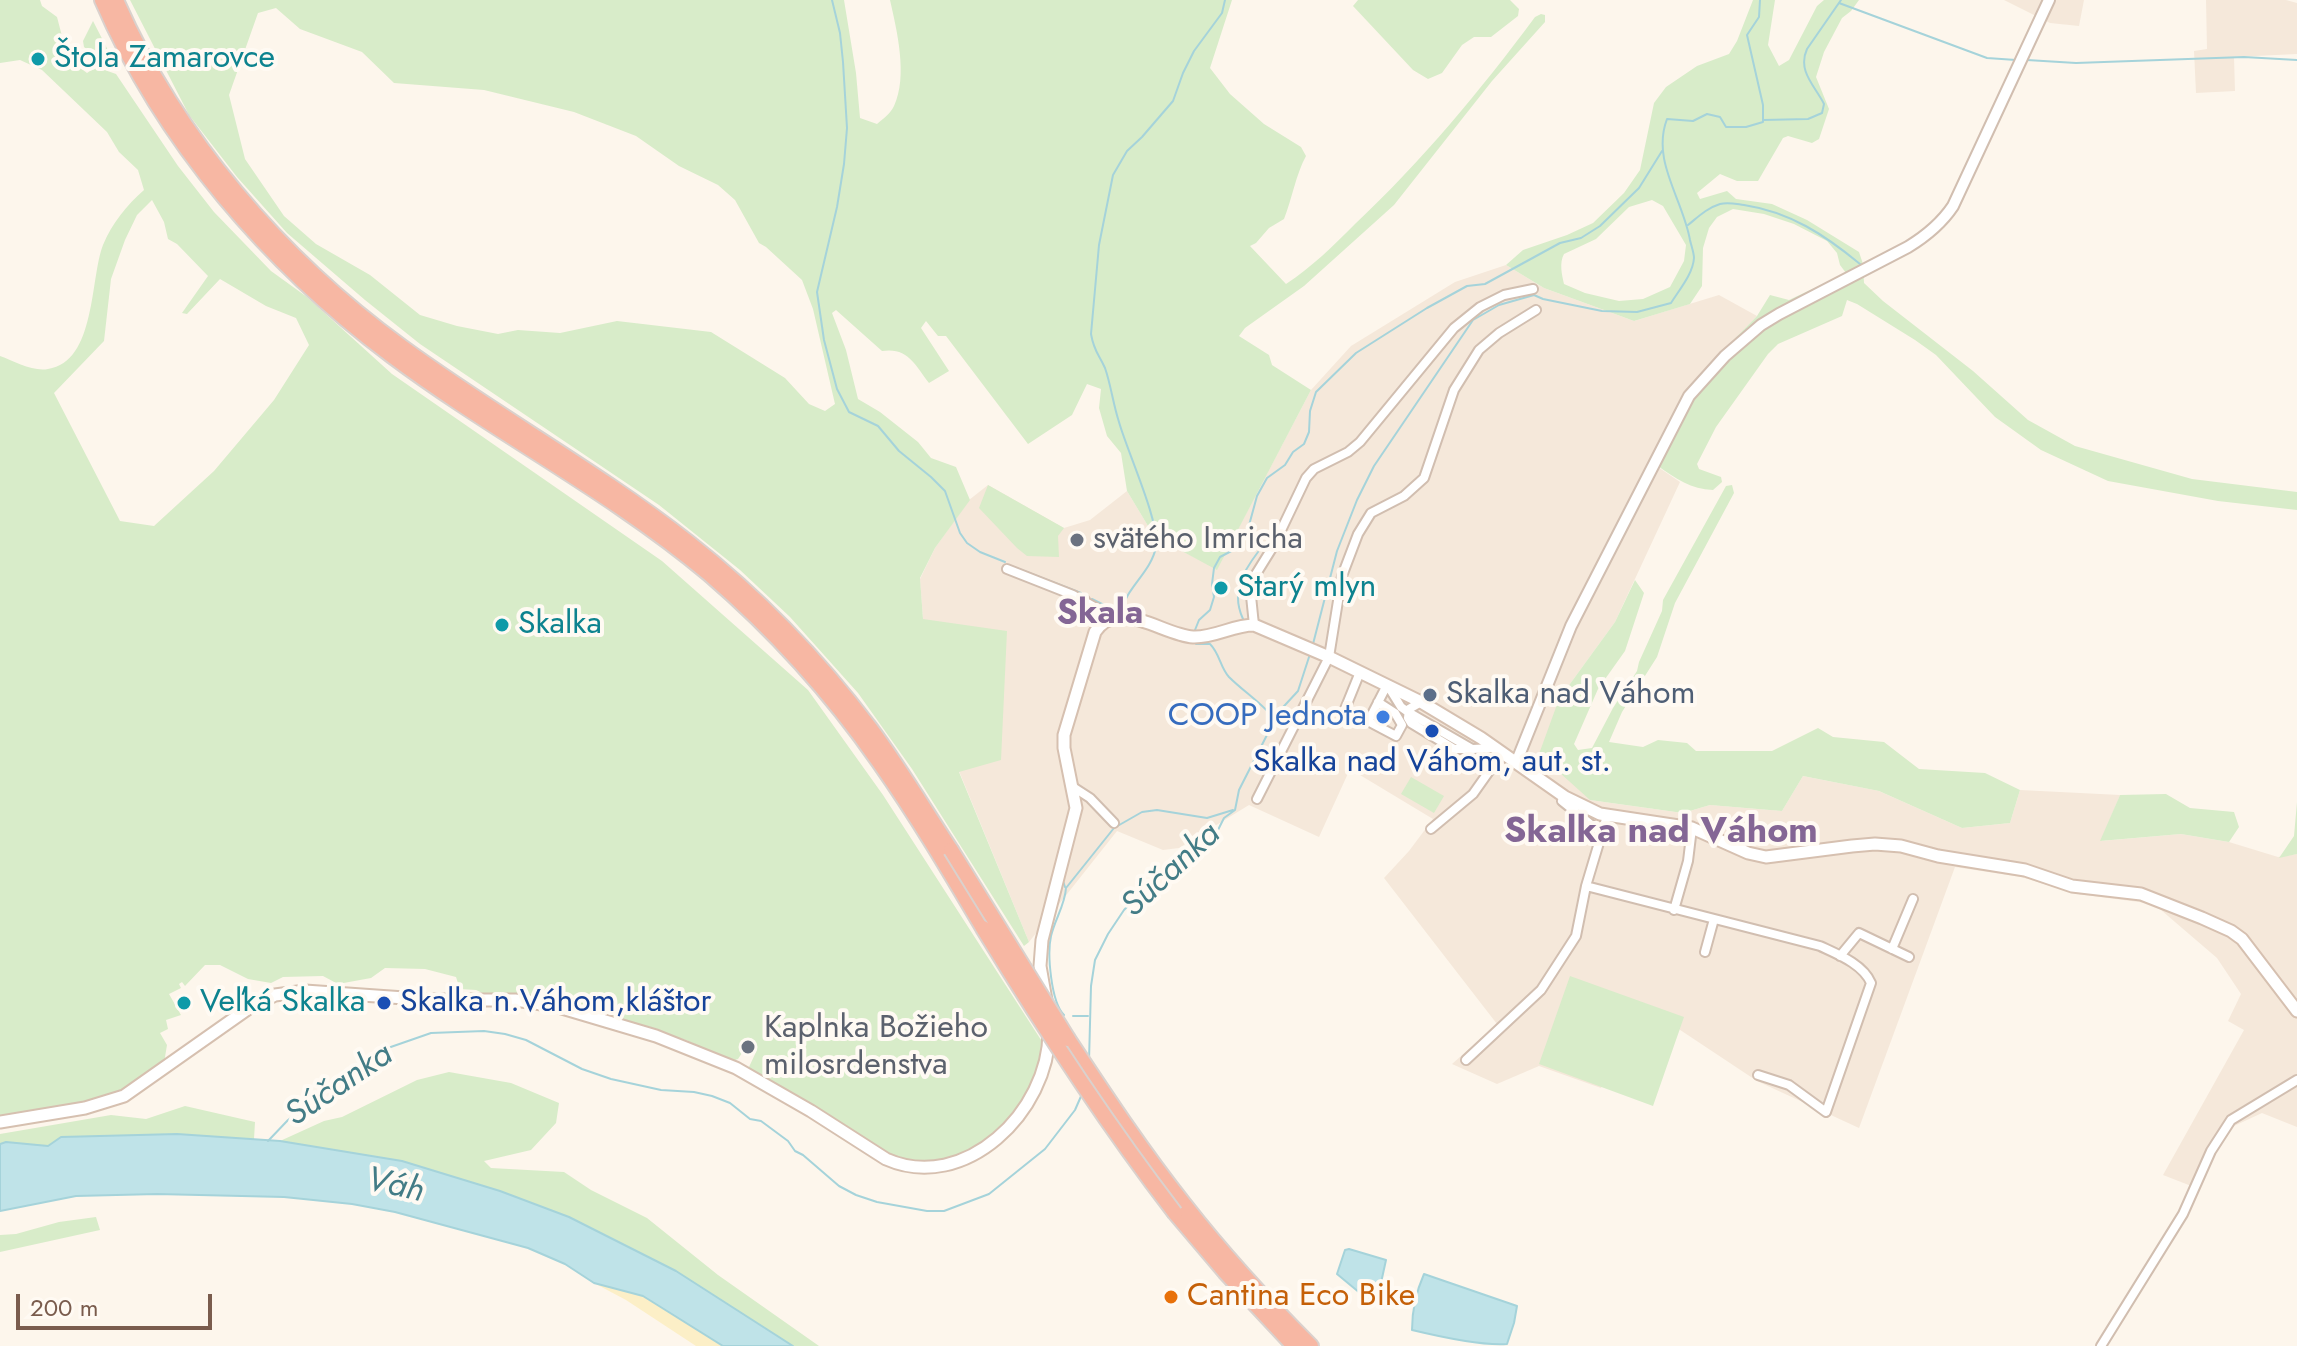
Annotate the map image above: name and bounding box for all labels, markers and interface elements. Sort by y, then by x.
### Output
place label: Štola Zamarovce [54,40,275,78]
marker: Štola Zamarovce [29,50,47,68]
place label: svätého Imricha [1093,521,1303,559]
marker: svätého Imricha [1068,531,1086,549]
place label: Starý mlyn [1237,569,1376,607]
marker: Starý mlyn [1212,579,1230,597]
district label: Skala [1057,595,1143,635]
place label: Skalka [518,606,602,644]
marker: Skalka [493,616,511,634]
place label: Skalka nad Váhom [1446,676,1695,714]
marker: Skalka nad Váhom [1421,686,1439,704]
place label: COOP Jednota [1168,698,1367,736]
marker: COOP Jednota [1374,708,1392,726]
marker: Skalka nad Váhom, aut. st. [1423,722,1441,740]
place label: Skalka nad Váhom, aut. st. [1253,744,1611,782]
district label: Skalka nad Váhom [1504,811,1818,855]
water label: Súčanka [1114,815,1230,927]
place label: Veľká Skalka [200,984,365,1022]
place label: Skalka n.Váhom,kláštor [400,984,712,1022]
marker: Veľká Skalka [175,994,193,1012]
marker: Skalka n.Váhom,kláštor [375,994,393,1012]
place label: Kaplnka Božieho milosrdenstva [764,1010,988,1085]
water label: Súčanka [279,1035,401,1137]
marker: Kaplnka Božieho milosrdenstva [739,1038,757,1056]
water label: Váh [362,1161,428,1213]
scale bar [20,1278,216,1328]
place label: Cantina Eco Bike [1187,1278,1415,1316]
marker: Cantina Eco Bike [1162,1288,1180,1306]
text: 200 m [30,1290,98,1325]

